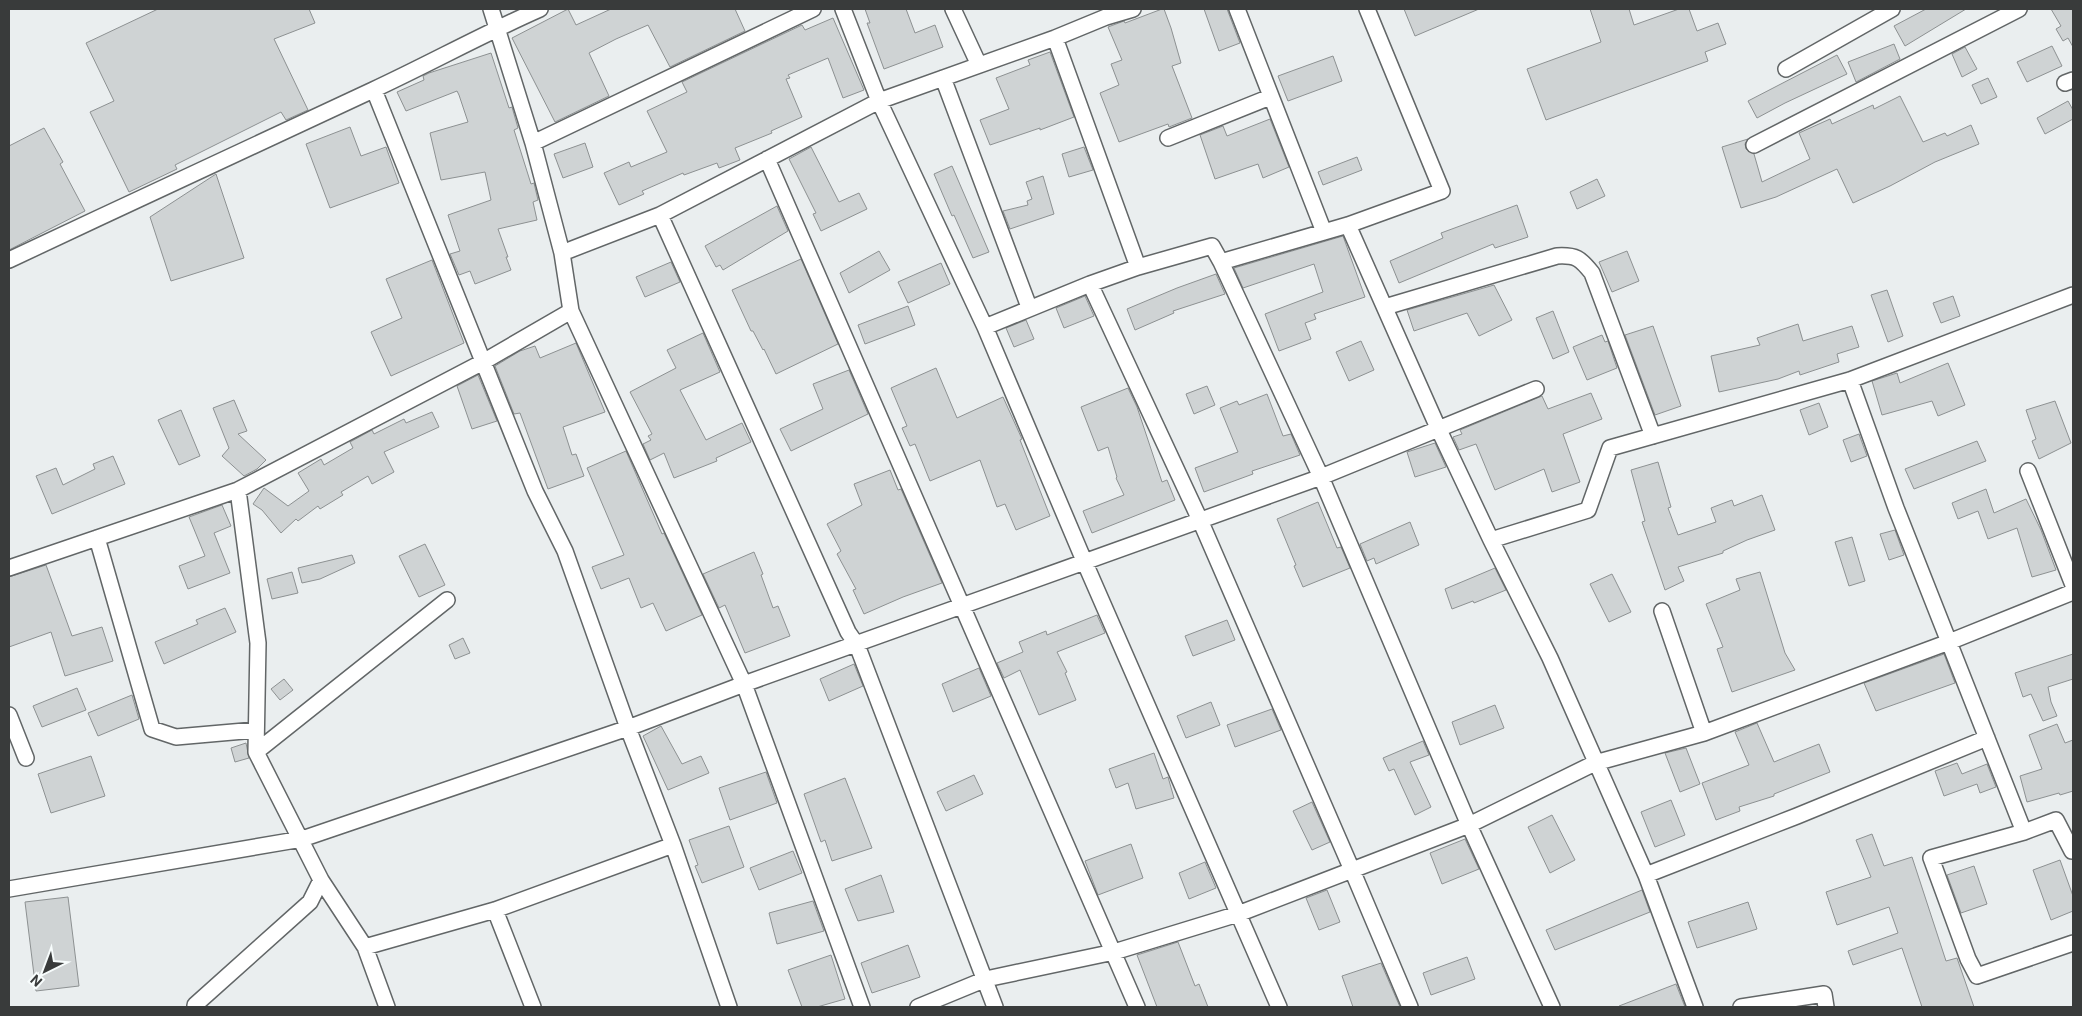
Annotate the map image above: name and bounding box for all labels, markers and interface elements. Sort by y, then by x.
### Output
north arrow [20,946,70,996]
text: N [27,971,45,990]

